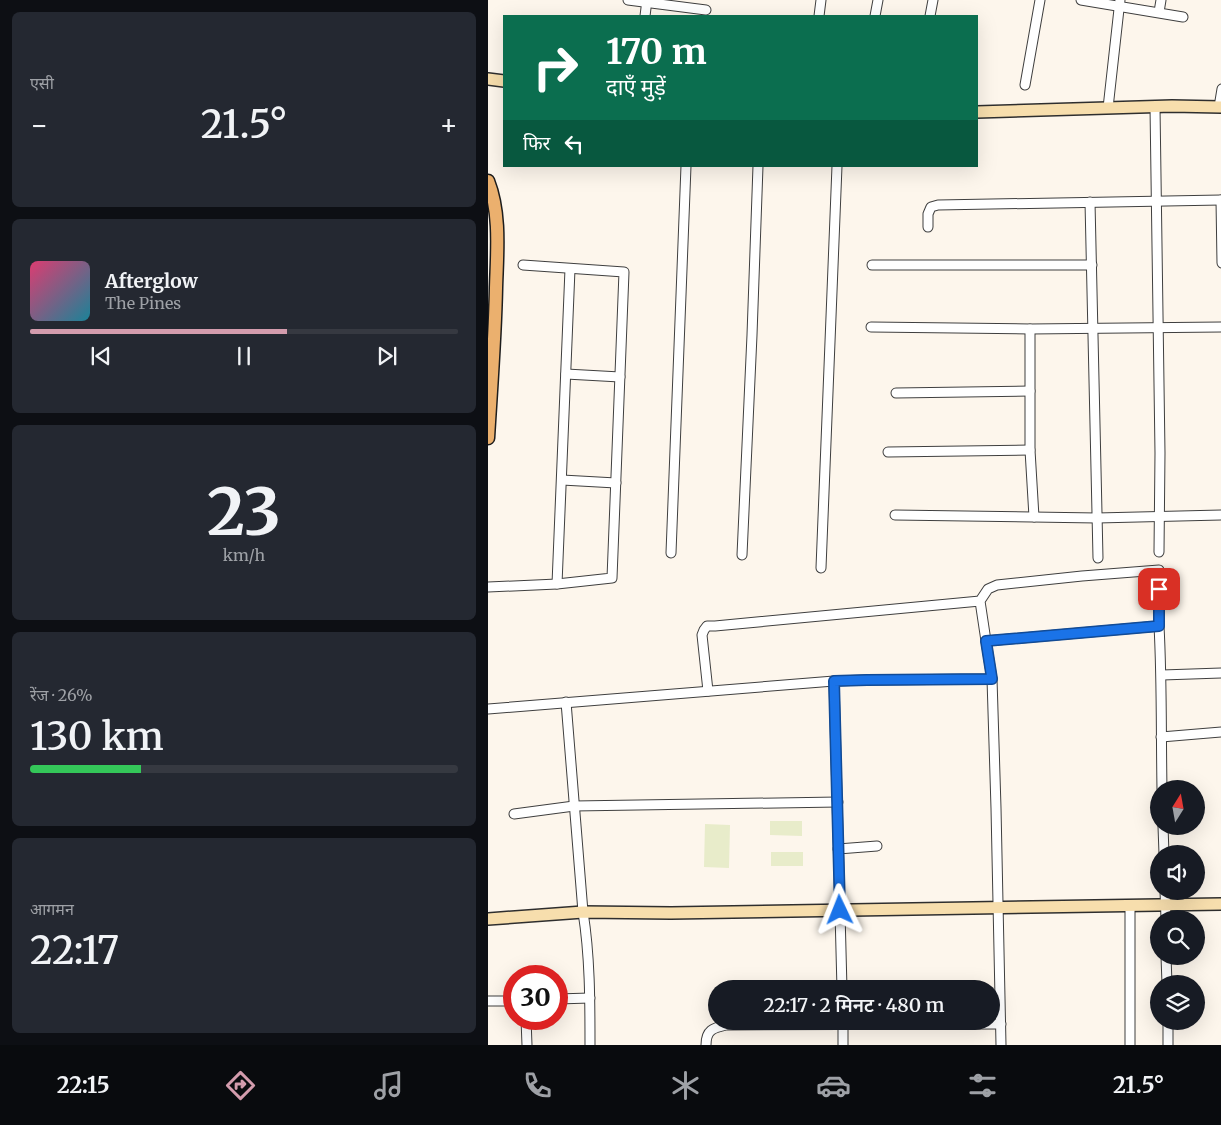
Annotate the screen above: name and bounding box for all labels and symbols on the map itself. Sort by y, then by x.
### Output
pin [1138,568,1180,610]
north arrow [1150,780,1206,835]
position arrow [813,883,865,935]
speed limit sign: 30 [503,965,568,1030]

